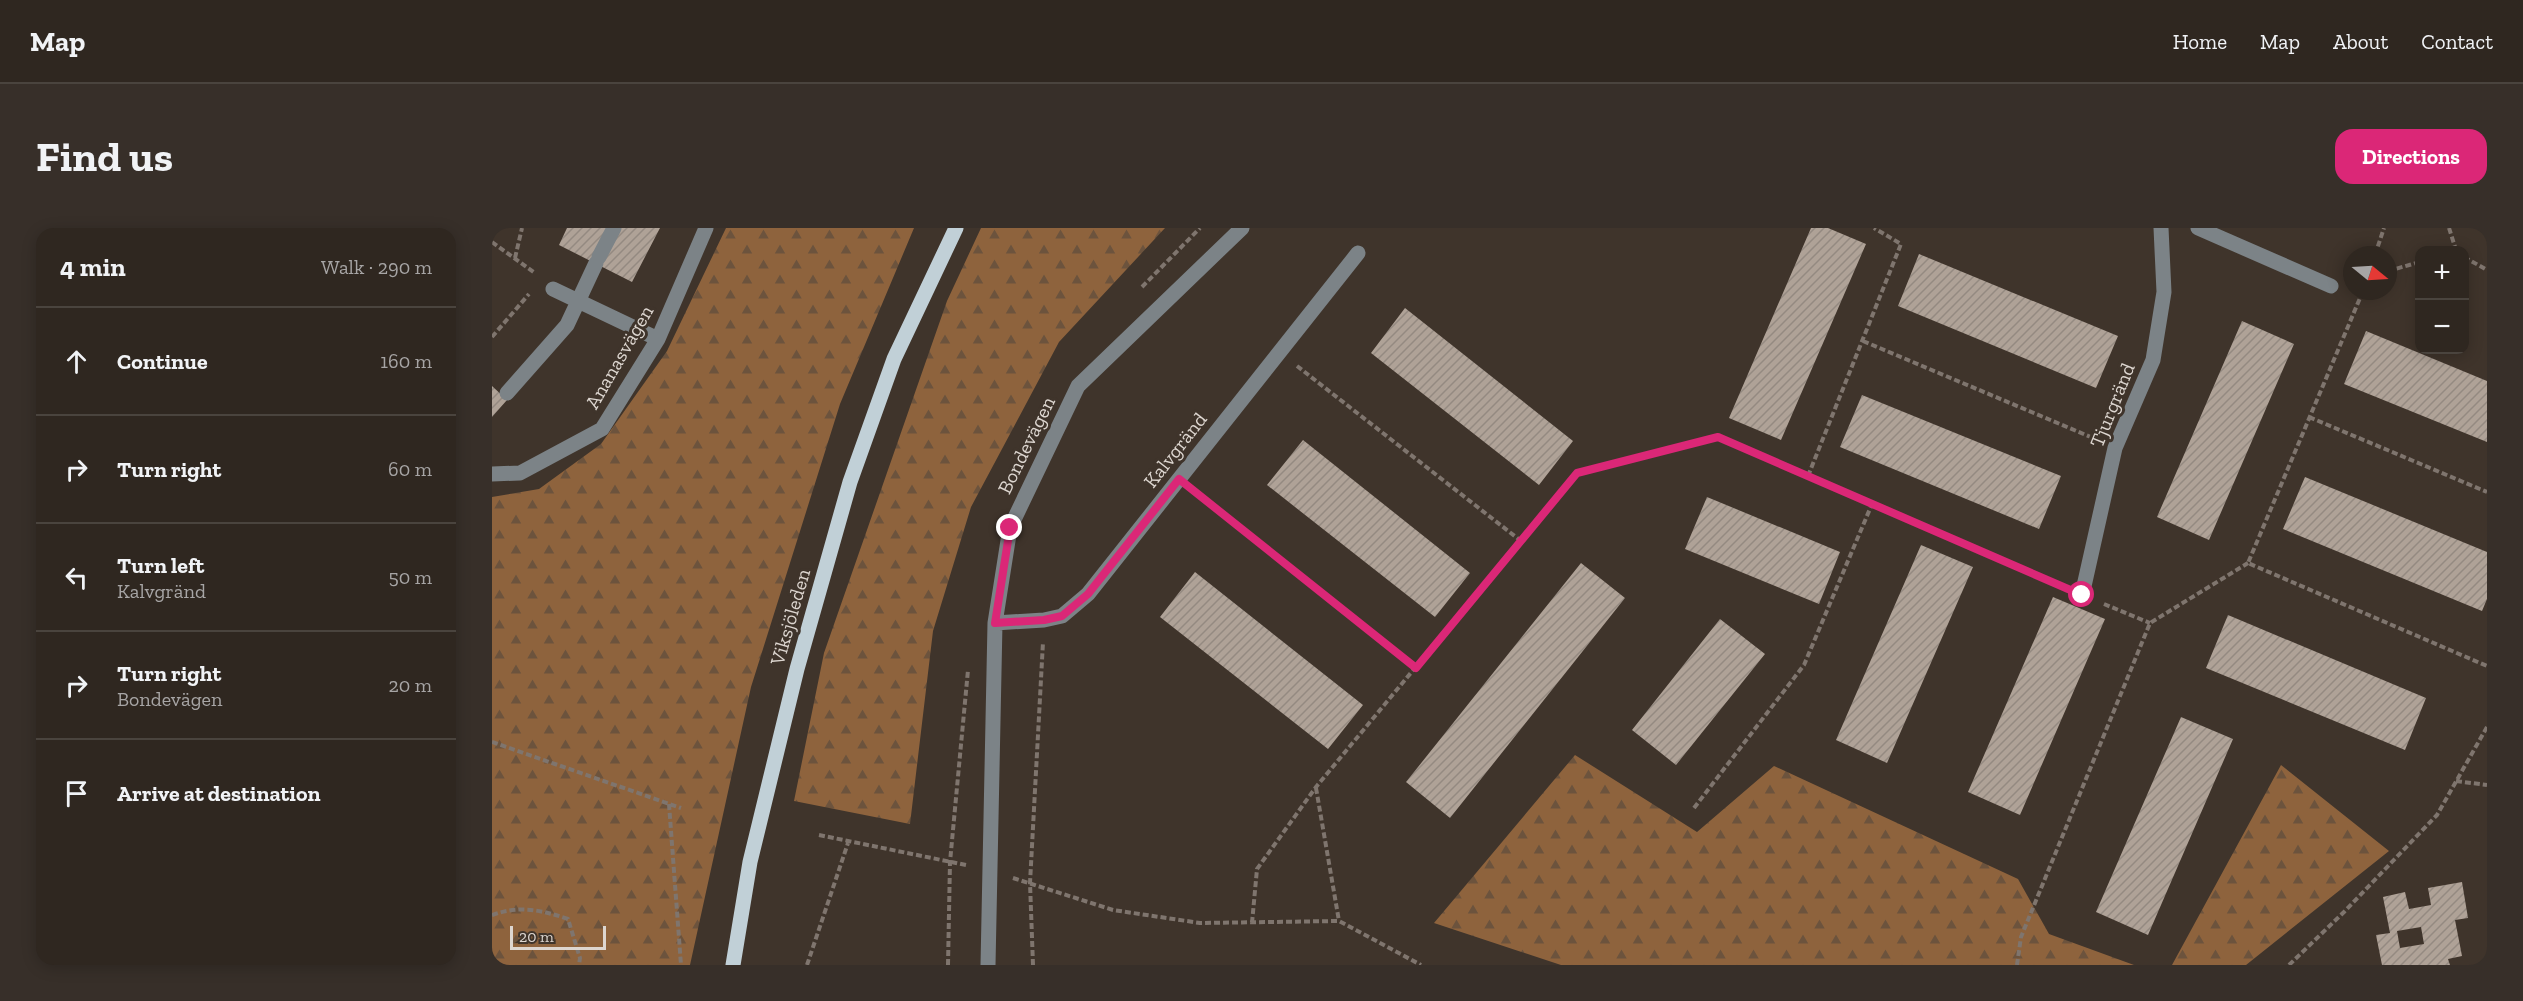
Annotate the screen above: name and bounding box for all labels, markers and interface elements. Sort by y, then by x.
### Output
text: Map [30,25,85,58]
text: Home [2173,29,2227,54]
text: Map [2260,29,2300,54]
text: About [2333,29,2388,54]
text: Contact [2421,29,2493,54]
button: Directions [2335,129,2487,184]
text: Find us [36,131,173,182]
north arrow [2343,246,2397,300]
map controls [2415,246,2469,354]
button: + [2415,246,2469,300]
text: 4 min [60,251,126,283]
text: Walk · 290 m [321,255,432,279]
street label: Ananasvägen [580,300,659,413]
button: − [2415,300,2469,354]
icon: ahead [60,345,93,378]
text: Continue [117,348,208,375]
text: 160 m [380,349,432,373]
street label: Tjurgränd [2084,359,2140,451]
street label: Bondevägen [992,392,1060,498]
street label: Kalvgränd [1138,408,1212,492]
icon: right [60,453,93,486]
text: Turn right [117,456,221,483]
text: 60 m [388,457,432,481]
route end [996,514,1022,540]
text: Turn left [117,552,204,579]
icon: left [60,561,93,594]
text: 50 m [388,565,432,589]
street label: Viksjöleden [765,566,815,669]
text: Kalvgränd [117,579,206,603]
route start [2068,581,2094,607]
text: Turn right [117,660,221,687]
icon: right [60,669,93,702]
text: 20 m [388,673,432,697]
text: Bondevägen [117,687,222,711]
icon: arrive [60,777,93,810]
text: Arrive at destination [117,780,320,807]
scale bar [510,923,606,950]
text: 20 m [519,927,554,946]

